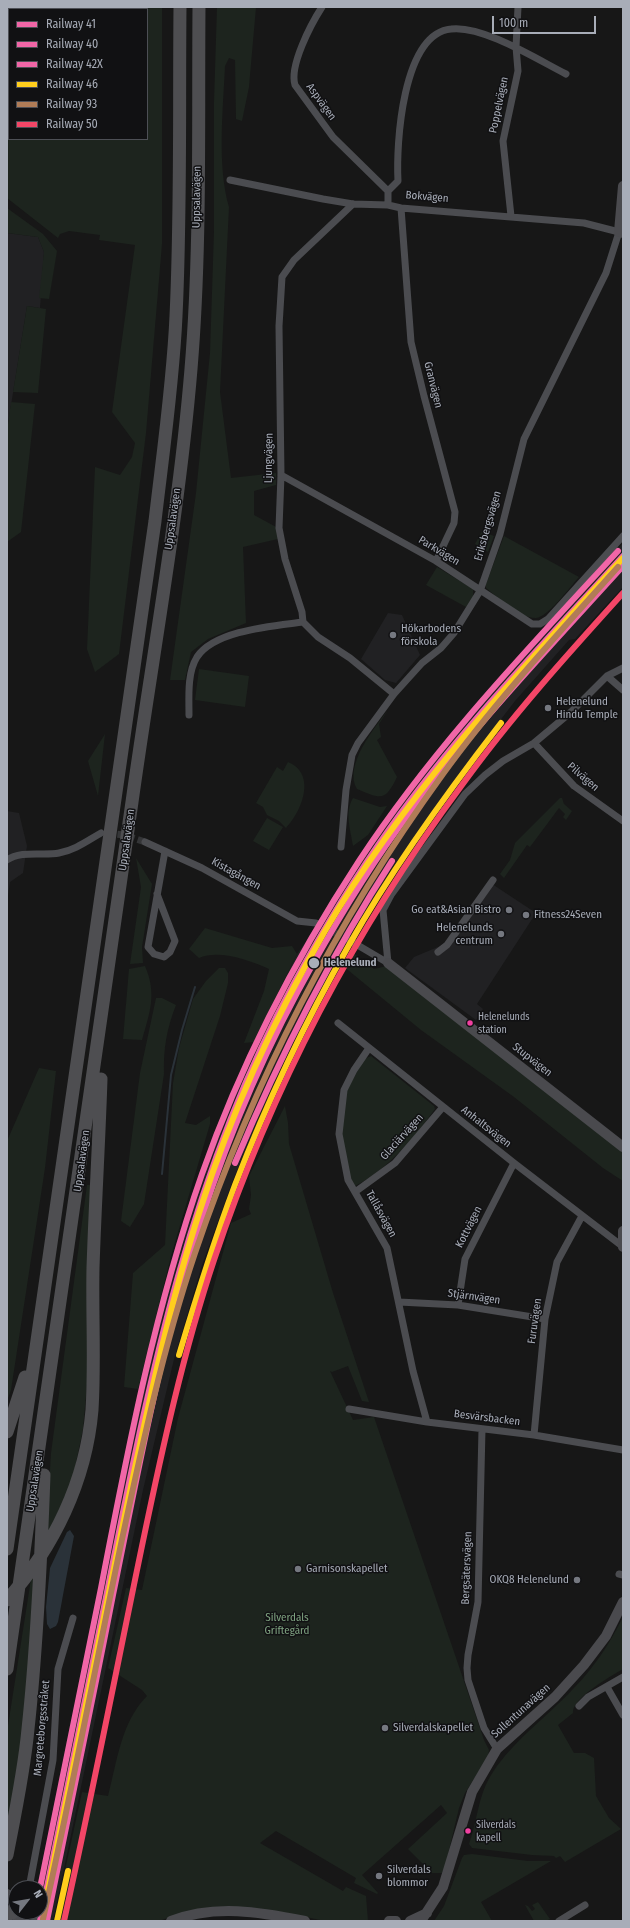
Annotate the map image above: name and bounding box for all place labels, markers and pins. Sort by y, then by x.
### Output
place label: Hökarbodens förskola [401,622,461,648]
marker: Hökarbodens förskola [388,630,398,640]
place label: Helenelund Hindu Temple [556,695,618,721]
marker: Helenelund Hindu Temple [543,703,553,713]
place label: Go eat&Asian Bistro [411,903,501,917]
marker: Go eat&Asian Bistro [504,905,514,915]
place label: Fitness24Seven [534,908,602,922]
marker: Fitness24Seven [521,910,531,920]
place label: Helenelunds centrum [436,921,493,947]
marker: Helenelunds centrum [496,929,506,939]
marker: Helenelund [307,956,321,970]
place label: Helenelund [324,956,377,970]
place label: Helenelunds station [478,1011,530,1034]
marker: Helenelunds station [465,1018,475,1028]
place label: Garnisonskapellet [306,1562,387,1576]
marker: Garnisonskapellet [293,1564,303,1574]
place label: OKQ8 Helenelund [489,1573,569,1587]
marker: OKQ8 Helenelund [572,1575,582,1585]
place label: Silverdalskapellet [393,1721,473,1735]
marker: Silverdalskapellet [380,1723,390,1733]
place label: Silverdals kapell [476,1819,516,1842]
marker: Silverdals kapell [463,1826,473,1836]
place label: Silverdals blommor [387,1863,431,1889]
marker: Silverdals blommor [374,1871,384,1881]

